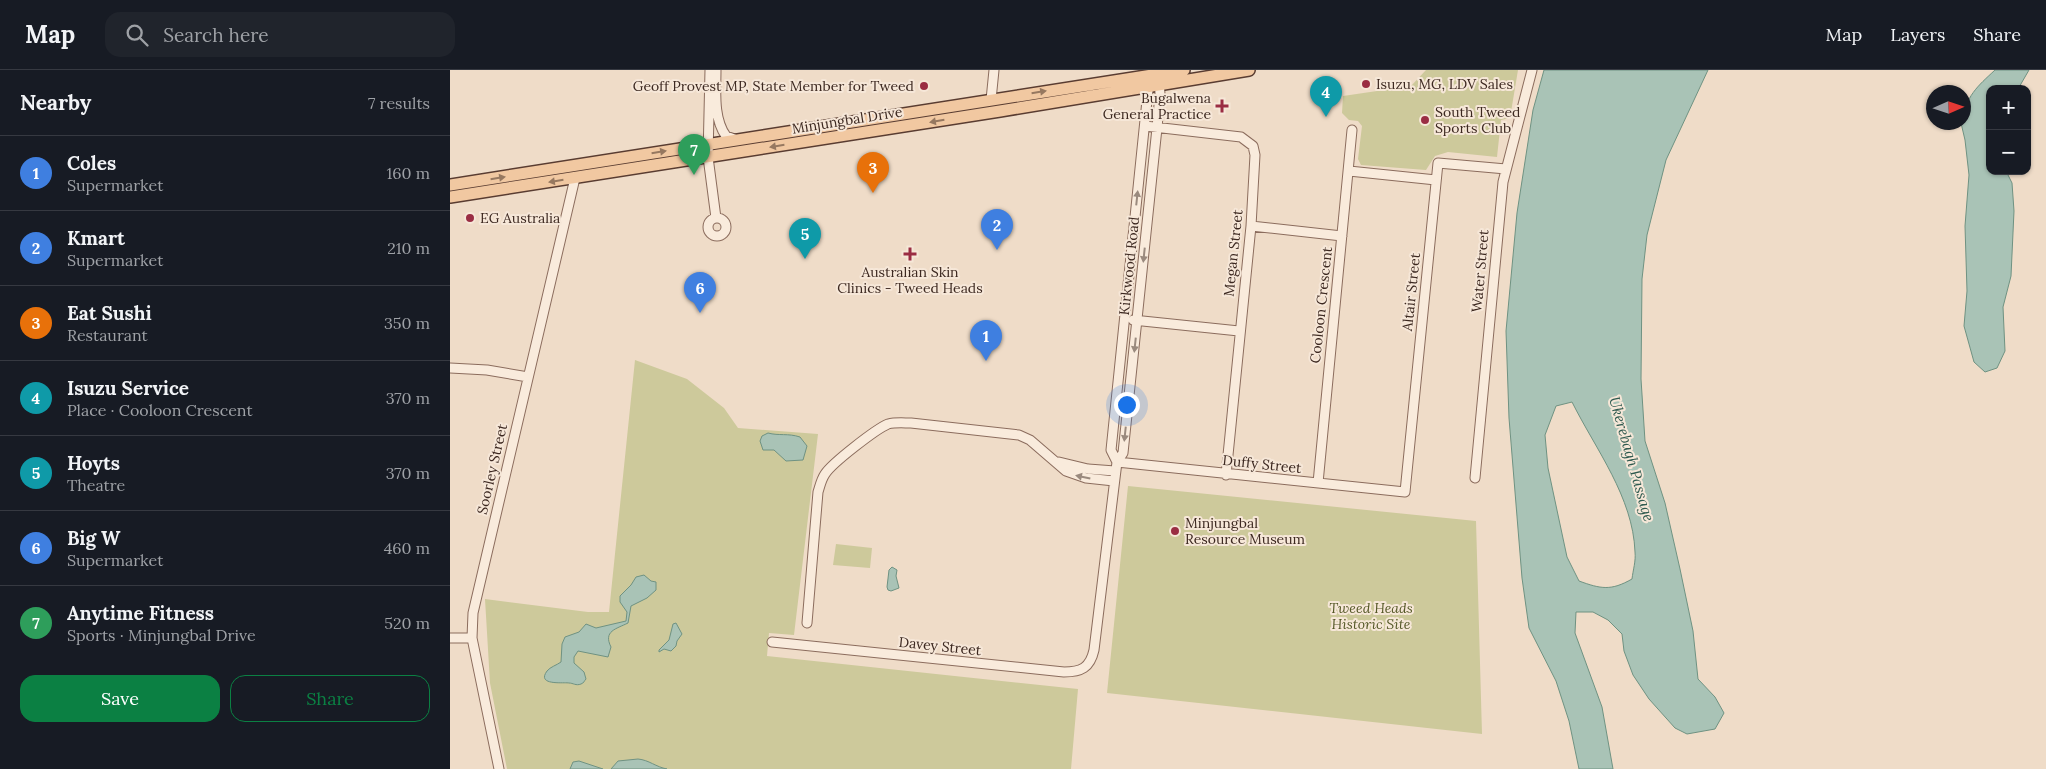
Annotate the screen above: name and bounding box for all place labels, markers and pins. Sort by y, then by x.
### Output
place label: Isuzu, MG, LDV Sales [1376,75,1513,93]
pin: 4 [1310,76,1342,117]
place label: Geoff Provest MP, State Member for Tweed [633,77,914,95]
marker: Isuzu, MG, LDV Sales [1360,78,1372,90]
marker: Geoff Provest MP, State Member for Tweed [918,80,930,92]
place label: Bugalwena General Practice [1103,89,1211,123]
marker: Bugalwena General Practice [1215,99,1229,113]
place label: South Tweed Sports Club [1435,103,1520,137]
marker: South Tweed Sports Club [1419,114,1431,126]
pin: 7 [678,134,710,175]
pin: 3 [857,152,889,193]
place label: EG Australia [480,209,560,227]
pin: 2 [981,209,1013,250]
marker: EG Australia [464,212,476,224]
pin: 5 [789,218,821,259]
marker: Australian Skin Clinics - Tweed Heads [903,247,917,261]
place label: Australian Skin Clinics - Tweed Heads [837,263,983,297]
pin: 6 [684,272,716,313]
pin: 1 [970,320,1002,361]
place label: Minjungbal Resource Museum [1185,514,1306,548]
marker: Minjungbal Resource Museum [1169,525,1181,537]

